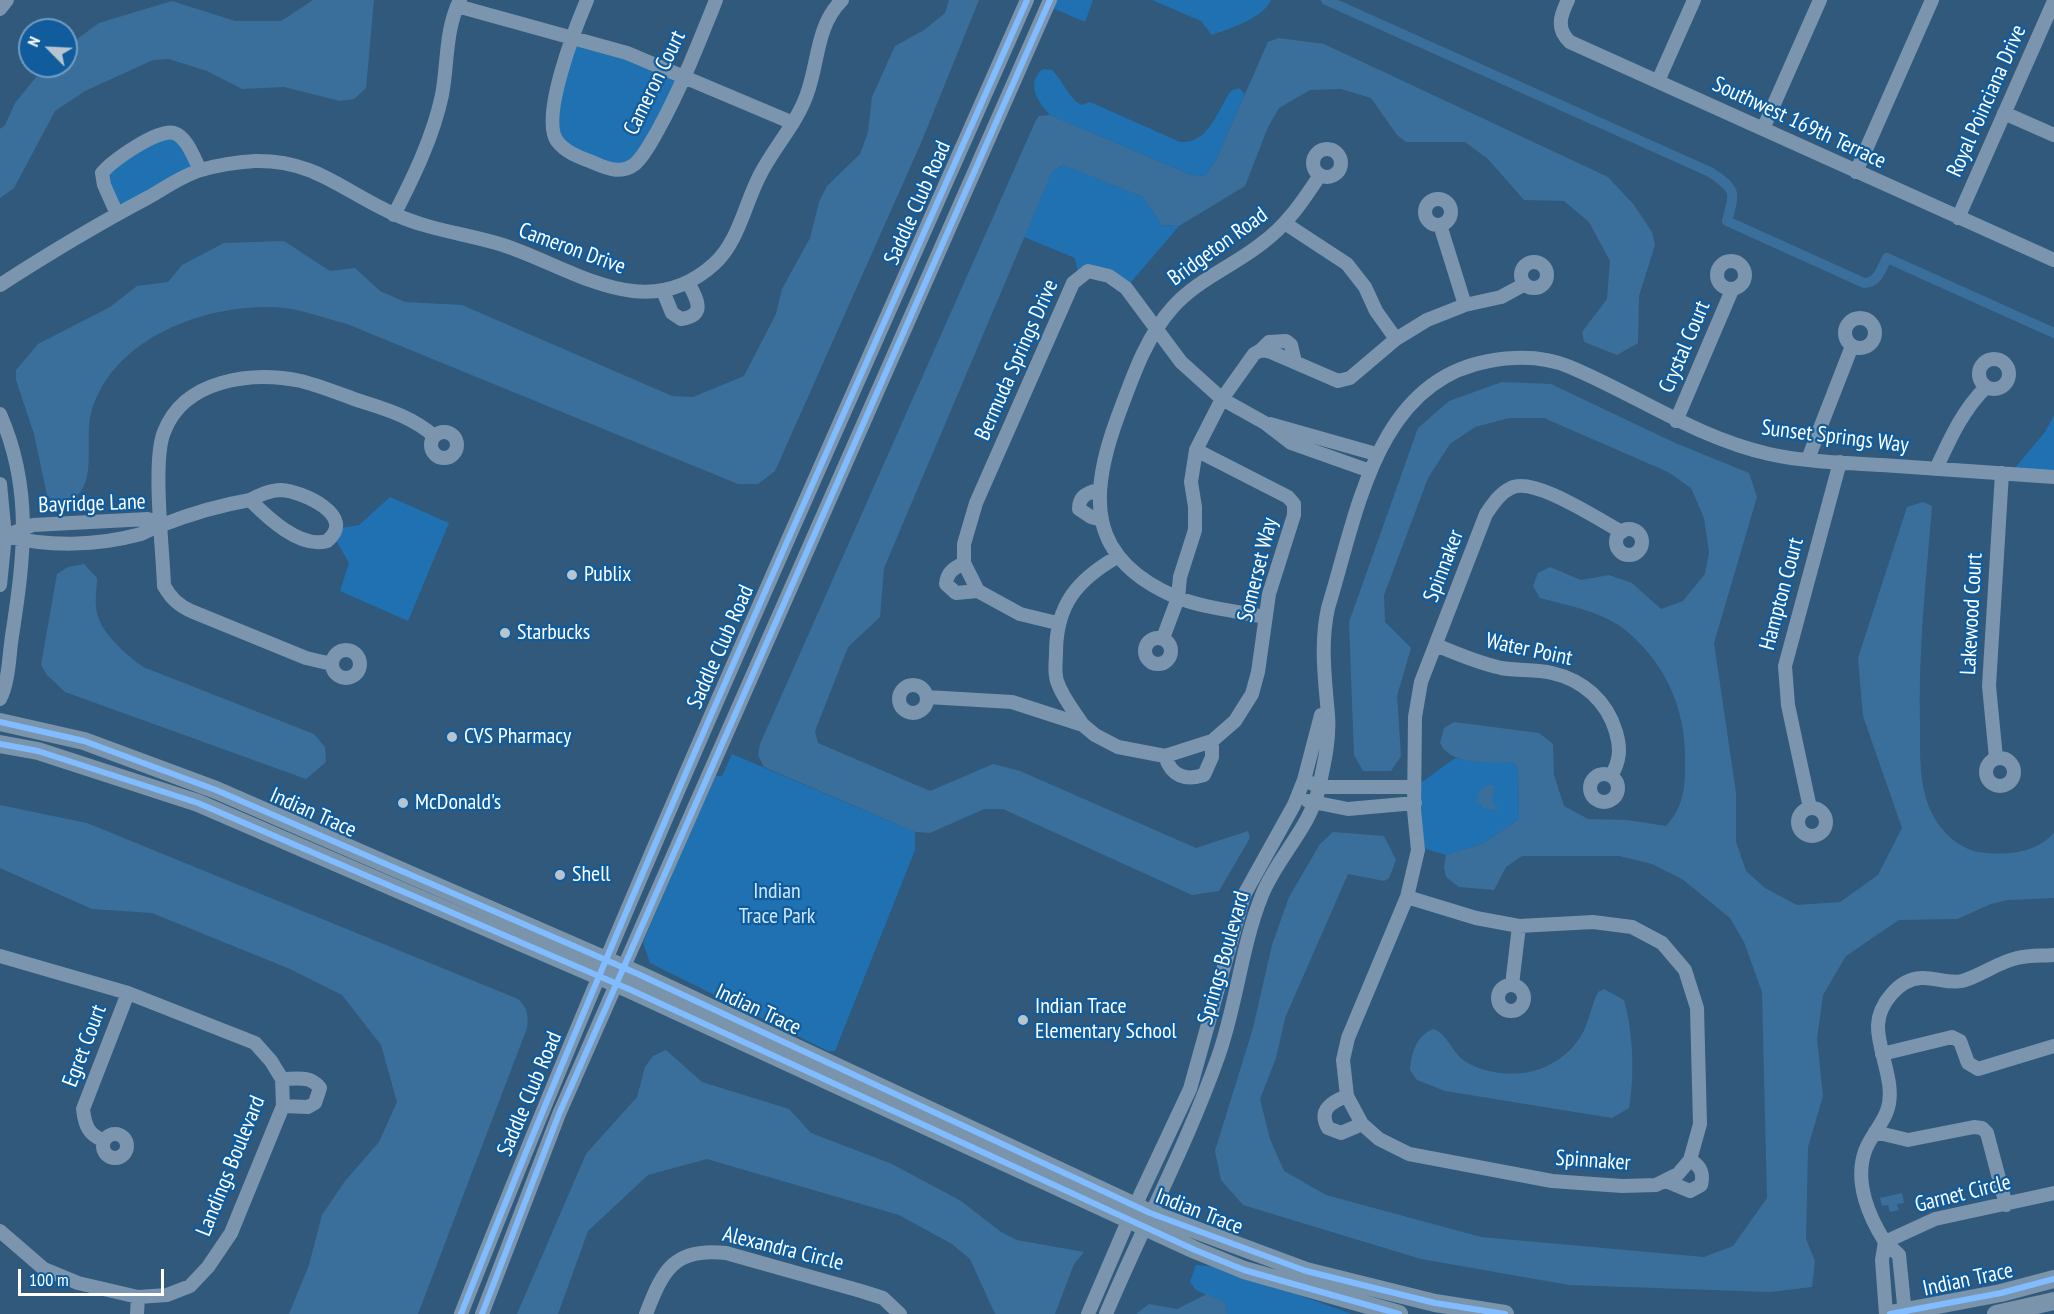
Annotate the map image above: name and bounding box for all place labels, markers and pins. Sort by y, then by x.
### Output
place label: Publix [584,562,631,588]
marker: Publix [565,568,579,582]
place label: Starbucks [517,620,590,646]
marker: Starbucks [498,626,512,640]
place label: CVS Pharmacy [464,724,571,750]
marker: CVS Pharmacy [445,730,459,744]
place label: McDonald's [415,790,501,816]
marker: McDonald's [396,796,410,810]
place label: Shell [572,862,610,888]
marker: Shell [553,868,567,882]
place label: Indian Trace Elementary School [1035,994,1177,1046]
marker: Indian Trace Elementary School [1016,1013,1030,1027]

